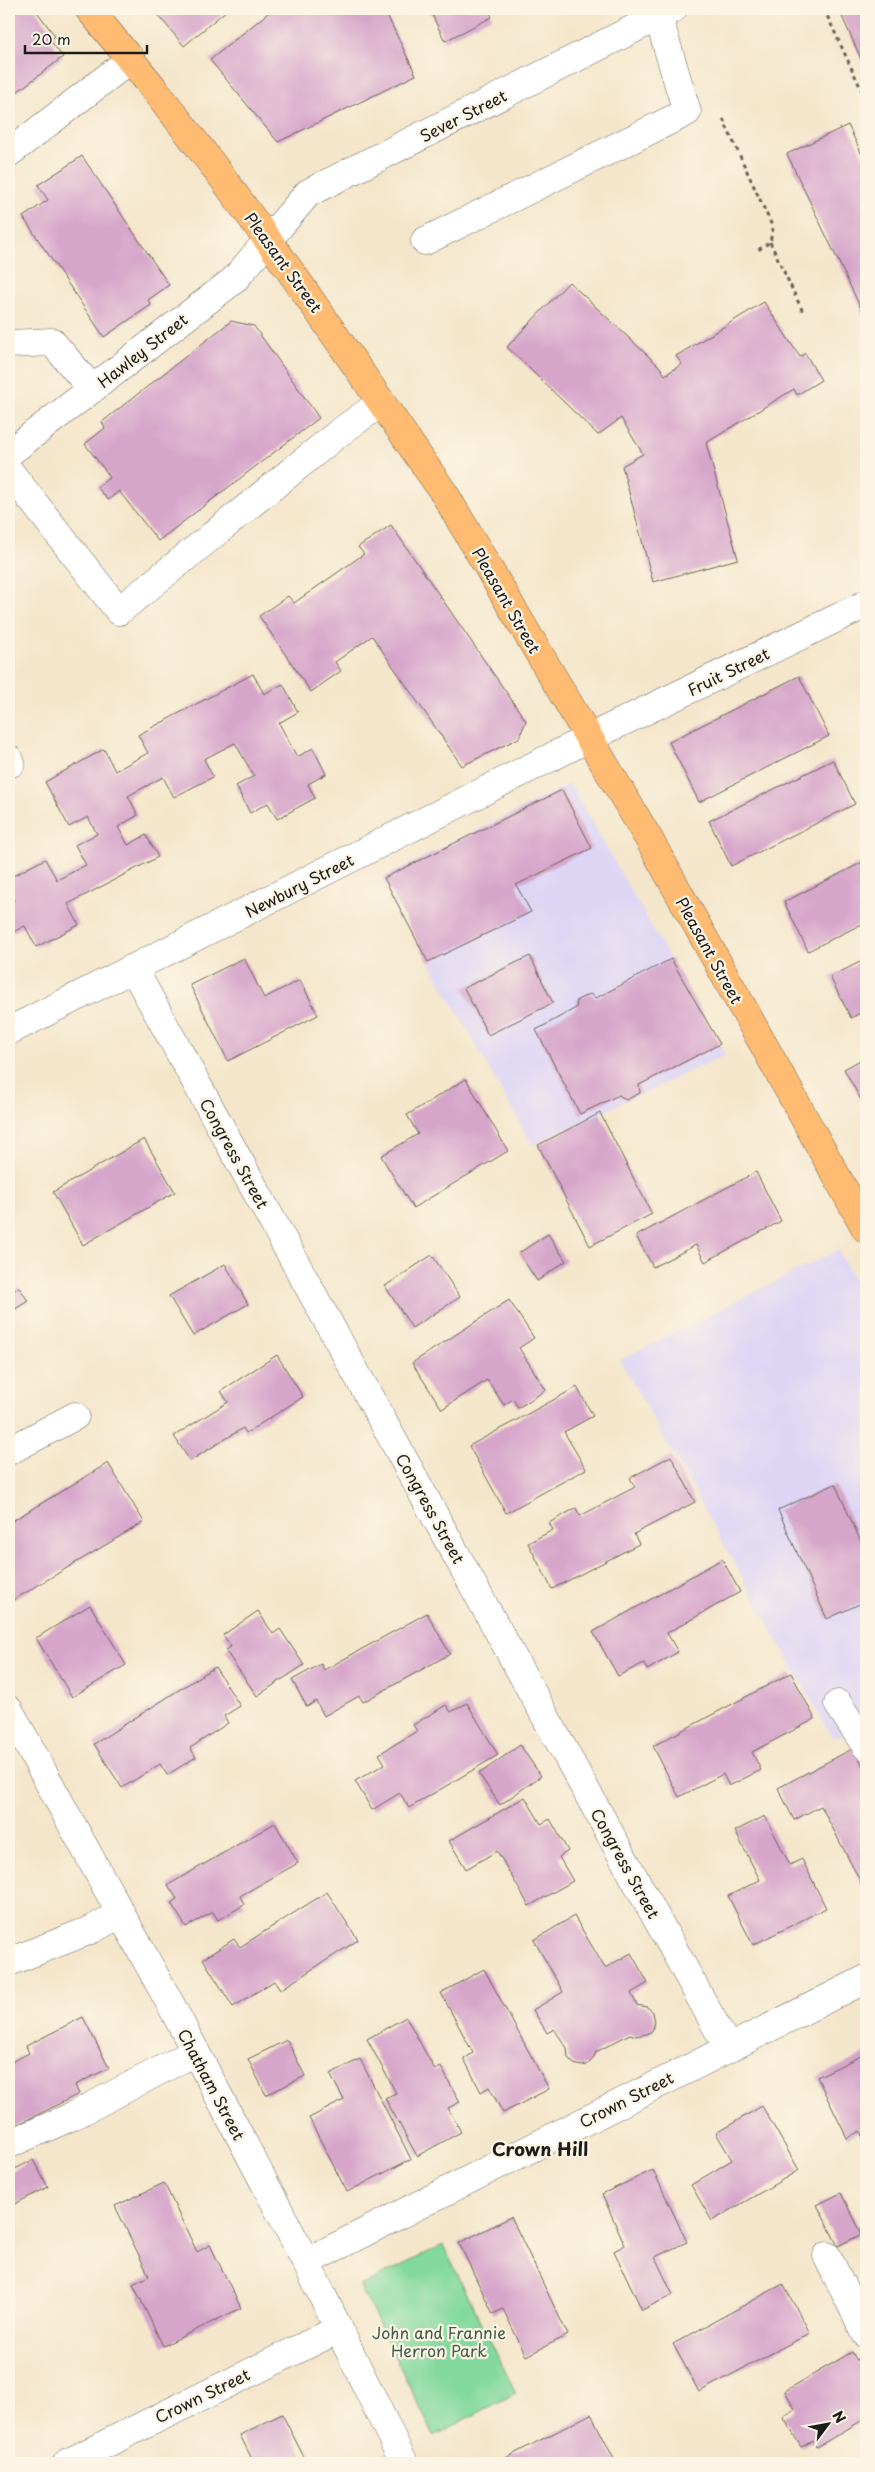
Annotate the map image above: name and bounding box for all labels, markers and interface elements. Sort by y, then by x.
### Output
scale bar [25,22,148,54]
text: 20 m [32,27,71,50]
street label: Sever Street [415,83,511,147]
street label: Pleasant Street [239,207,329,317]
street label: Hawley Street [92,307,193,393]
street label: Pleasant Street [467,543,547,658]
street label: Fruit Street [683,641,773,701]
street label: Newbury Street [240,847,358,923]
street label: Pleasant Street [671,892,750,1008]
street label: Congress Street [195,1093,276,1213]
street label: Congress Street [391,1448,472,1568]
street label: Congress Street [586,1803,667,1923]
street label: Chatham Street [172,2024,252,2144]
street label: Crown Street [575,2065,678,2133]
district label: Crown Hill [492,2135,588,2162]
park label: John and Frannie Herron Park [372,2320,506,2362]
street label: Crown Street [150,2361,254,2428]
north arrow [802,2400,852,2450]
text: N [828,2407,851,2427]

